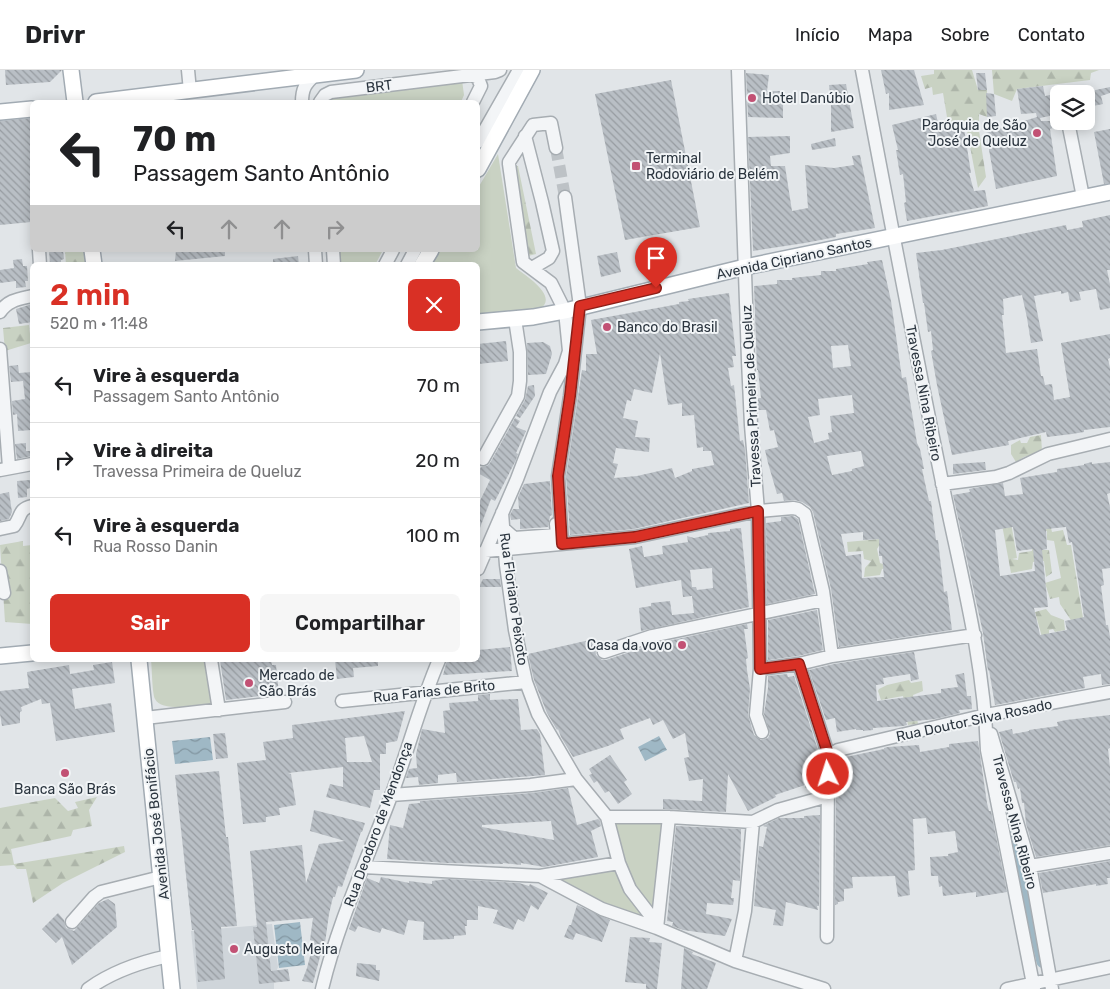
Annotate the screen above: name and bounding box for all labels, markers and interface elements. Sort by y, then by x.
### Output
text: Drivr [25,21,85,49]
text: Início [795,24,840,46]
text: Mapa [868,24,913,46]
text: Sobre [941,24,990,46]
text: Contato [1018,24,1085,46]
street label: BRT [365,76,393,97]
map controls [1050,85,1095,130]
button: layers [1050,85,1095,130]
place label: Hotel Danúbio [762,90,854,107]
marker: Hotel Danúbio [746,92,758,104]
place label: Paróquia de São José de Queluz [922,117,1027,150]
text: 70 m [133,118,216,160]
icon: left [50,120,115,185]
marker: Paróquia de São José de Queluz [1031,127,1043,139]
place label: Terminal Rodoviário de Belém [646,150,779,183]
text: Passagem Santo Antônio [133,160,390,187]
marker: Terminal Rodoviário de Belém [630,160,642,172]
icon: left [162,215,190,243]
icon: ahead [215,215,243,243]
icon: ahead [268,215,296,243]
icon: right [321,215,349,243]
street label: Avenida Cipriano Santos [715,234,873,283]
pin [635,237,677,288]
icon: arrive [642,244,670,272]
text: 2 min [50,277,130,313]
button: close [408,279,460,331]
street label: Travessa Primeira de Queluz [738,304,765,488]
text: 520 m · 11:48 [50,314,148,333]
place label: Banco do Brasil [617,319,718,336]
marker: Banco do Brasil [601,321,613,333]
street label: Travessa Nina Ribeiro [902,323,945,463]
text: Vire à esquerda [93,364,240,387]
icon: left [50,371,78,399]
text: 70 m [417,374,460,397]
text: Passagem Santo Antônio [93,387,280,406]
text: Vire à direita [93,439,213,462]
icon: right [50,446,78,474]
text: 20 m [415,449,460,472]
text: Travessa Primeira de Queluz [93,462,302,481]
text: Vire à esquerda [93,514,240,537]
icon: left [50,521,78,549]
text: 100 m [406,524,460,547]
street label: Rua Floriano Peixoto [496,532,531,666]
text: Rua Rosso Danin [93,537,218,556]
button: Sair [50,594,250,652]
button: Compartilhar [260,594,460,652]
place label: Casa da vovo [587,637,672,654]
marker: Casa da vovo [676,639,688,651]
place label: Mercado de São Brás [259,667,335,700]
marker: Mercado de São Brás [243,677,255,689]
street label: Rua Farias de Brito [372,677,496,706]
street label: Rua Doutor Silva Rosado [894,696,1054,745]
street label: Rua Deodoro de Mendonça [341,739,416,909]
street label: Avenida José Bonifácio [140,747,173,901]
position arrow [801,747,853,799]
street label: Travessa Nina Ribeiro [988,753,1041,891]
marker: Banca São Brás [59,767,71,779]
place label: Banca São Brás [14,781,116,798]
place label: Augusto Meira [244,941,338,958]
marker: Augusto Meira [228,943,240,955]

